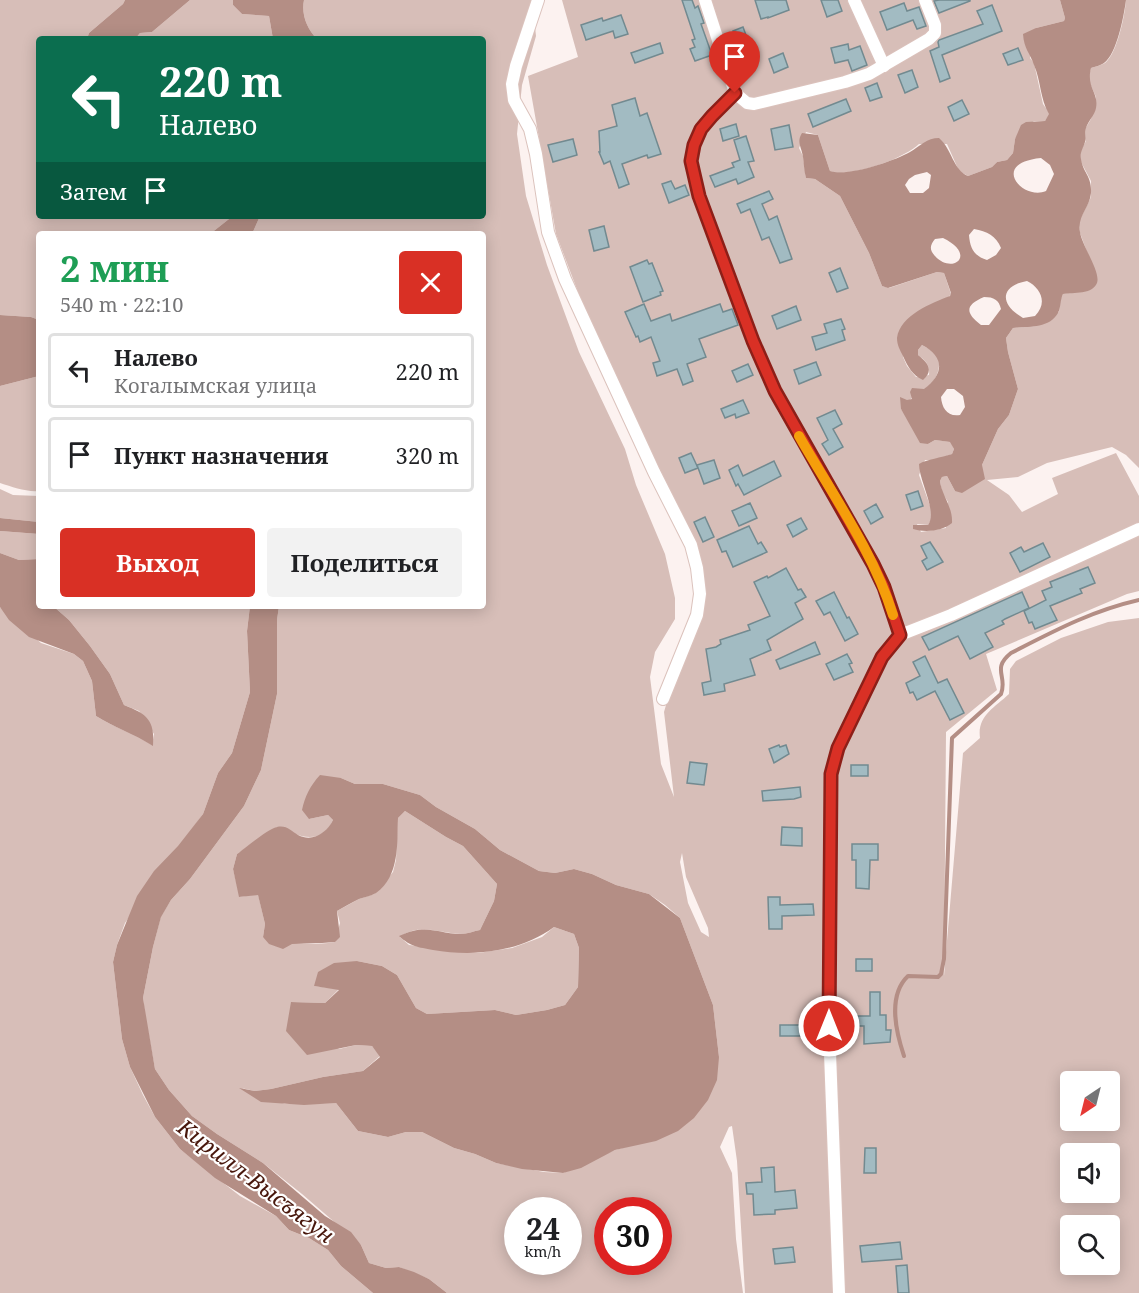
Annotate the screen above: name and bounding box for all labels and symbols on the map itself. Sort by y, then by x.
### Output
pin [709,31,760,93]
position arrow [797,994,861,1058]
north arrow [1060,1071,1120,1131]
water label: Кирилл-Высъягун [171,1111,341,1249]
speed limit sign: 30 [594,1197,672,1275]

